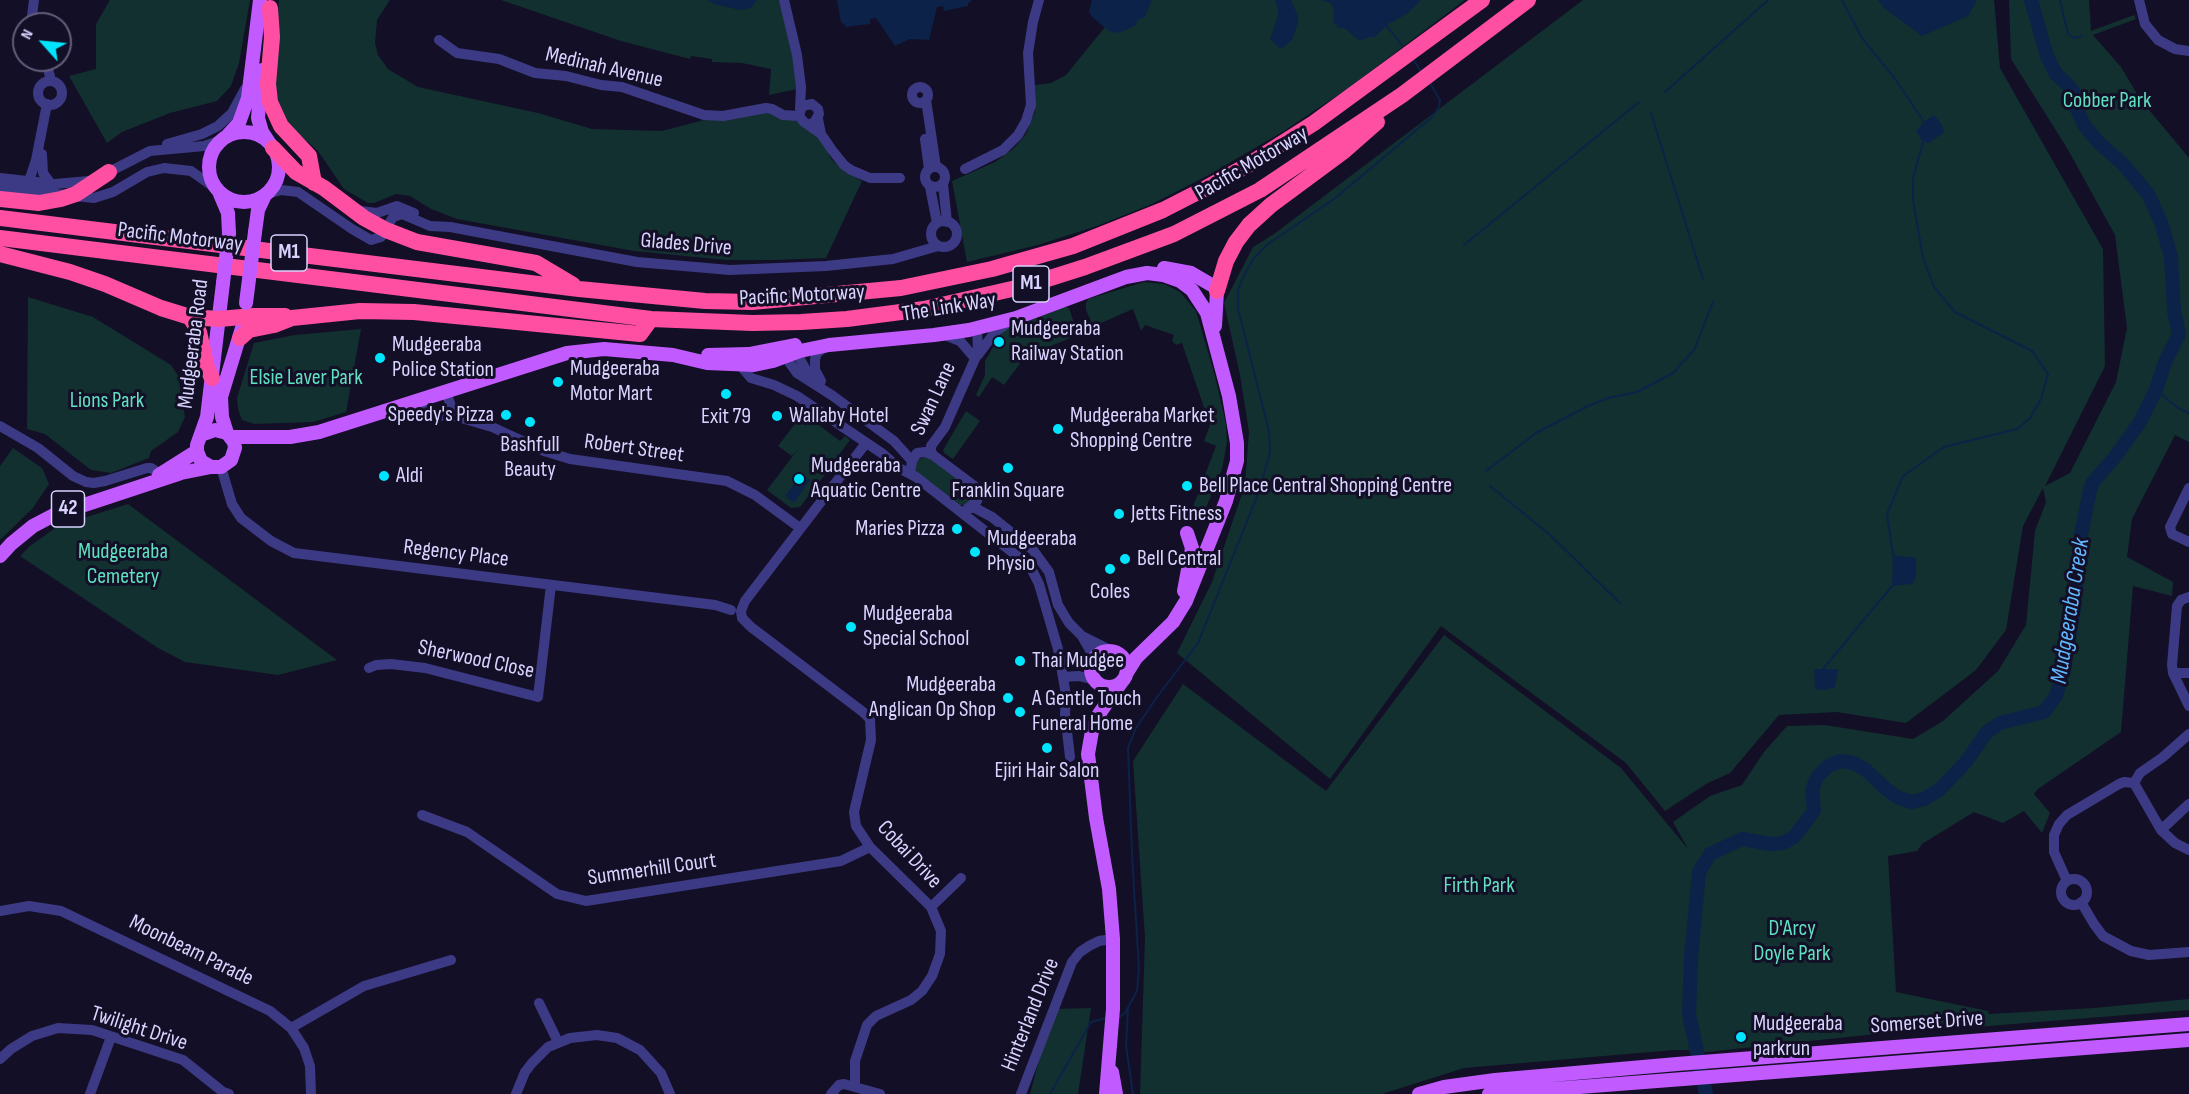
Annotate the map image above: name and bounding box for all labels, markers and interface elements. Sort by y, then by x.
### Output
north arrow [12,12,72,72]
text: N [17,26,38,43]
street label: Medinah Avenue [543,42,665,94]
park label: Cobber Park [2063,88,2151,114]
street label: Pacific Motorway [1191,121,1313,207]
street label: Pacific Motorway [116,217,244,259]
street label: Glades Drive [639,228,733,262]
road number: M1 [271,235,307,271]
road number: M1 [1013,266,1049,302]
street label: Mudgeeraba Road [173,278,215,410]
street label: Pacific Motorway [739,280,865,312]
street label: The Link Way [900,288,998,328]
place label: Mudgeeraba Railway Station [1011,316,1124,368]
place label: Mudgeeraba Police Station [392,332,494,384]
marker: Mudgeeraba Railway Station [992,335,1006,349]
marker: Mudgeeraba Police Station [373,351,387,365]
place label: Mudgeeraba Motor Mart [570,356,660,408]
street label: Swan Lane [906,358,962,440]
park label: Elsie Laver Park [249,365,363,391]
marker: Mudgeeraba Motor Mart [551,375,565,389]
marker: Exit 79 [719,387,733,401]
park label: Lions Park [70,388,144,414]
place label: Speedy's Pizza [388,402,494,428]
place label: Wallaby Hotel [789,403,889,429]
place label: Mudgeeraba Market Shopping Centre [1070,403,1215,454]
place label: Exit 79 [701,404,751,430]
marker: Speedy's Pizza [499,408,513,422]
marker: Wallaby Hotel [770,409,784,423]
marker: Bashfull Beauty [523,415,537,429]
marker: Mudgeeraba Market Shopping Centre [1051,422,1065,436]
street label: Robert Street [583,429,685,469]
place label: Bashfull Beauty [500,432,560,484]
place label: Mudgeeraba Aquatic Centre [811,453,921,505]
marker: Franklin Square [1001,461,1015,475]
place label: Aldi [396,463,423,489]
marker: Aldi [377,469,391,483]
marker: Mudgeeraba Aquatic Centre [792,472,806,486]
place label: Bell Place Central Shopping Centre [1199,473,1452,499]
place label: Franklin Square [951,478,1065,504]
marker: Bell Place Central Shopping Centre [1180,479,1194,493]
road number: 42 [52,491,84,527]
place label: Jetts Fitness [1131,501,1222,527]
marker: Jetts Fitness [1112,507,1126,521]
place label: Maries Pizza [855,516,945,542]
marker: Maries Pizza [950,522,964,536]
place label: Mudgeeraba Physio [987,526,1077,578]
street label: Regency Place [402,534,510,574]
water label: Mudgeeraba Creek [2045,536,2097,686]
park label: Mudgeeraba Cemetery [78,539,168,590]
marker: Mudgeeraba Physio [968,545,982,559]
place label: Bell Central [1137,546,1221,572]
marker: Bell Central [1118,552,1132,566]
marker: Coles [1103,562,1117,576]
place label: Coles [1090,579,1130,605]
place label: Mudgeeraba Special School [863,601,969,652]
marker: Mudgeeraba Special School [844,620,858,634]
street label: Sherwood Close [415,635,537,685]
place label: Thai Mudgee [1032,648,1124,674]
marker: Thai Mudgee [1013,654,1027,668]
place label: Mudgeeraba Anglican Op Shop [869,672,996,724]
place label: A Gentle Touch Funeral Home [1032,686,1142,738]
marker: Mudgeeraba Anglican Op Shop [1001,691,1015,705]
marker: A Gentle Touch Funeral Home [1013,705,1027,719]
marker: Ejiri Hair Salon [1040,741,1054,755]
place label: Ejiri Hair Salon [994,758,1100,784]
street label: Cobai Drive [871,816,947,894]
street label: Summerhill Court [586,848,718,892]
park label: Firth Park [1443,873,1515,899]
street label: Moonbeam Parade [125,910,257,992]
park label: D'Arcy Doyle Park [1754,916,1830,968]
street label: Hinterland Drive [996,955,1066,1075]
street label: Twilight Drive [87,1001,191,1057]
street label: Somerset Drive [1870,1006,1984,1040]
place label: Mudgeeraba parkrun [1753,1011,1843,1062]
marker: Mudgeeraba parkrun [1734,1030,1748,1044]

